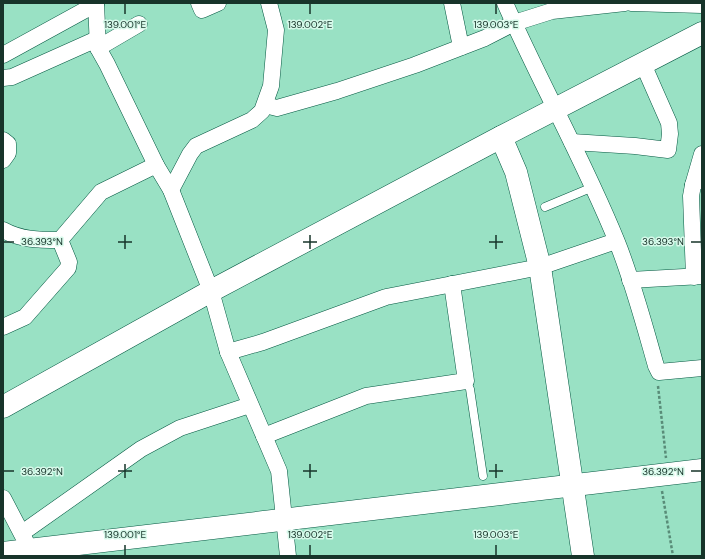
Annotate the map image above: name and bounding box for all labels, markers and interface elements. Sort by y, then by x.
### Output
text: 139.001°E [104,18,146,31]
text: 139.002°E [288,18,333,31]
text: 139.003°E [474,18,519,31]
text: 36.393°N [21,235,63,248]
text: 36.393°N [642,235,684,248]
text: 36.392°N [21,465,63,478]
text: 36.392°N [642,465,684,478]
text: 139.001°E [104,528,146,541]
text: 139.002°E [288,528,333,541]
text: 139.003°E [474,528,519,541]

